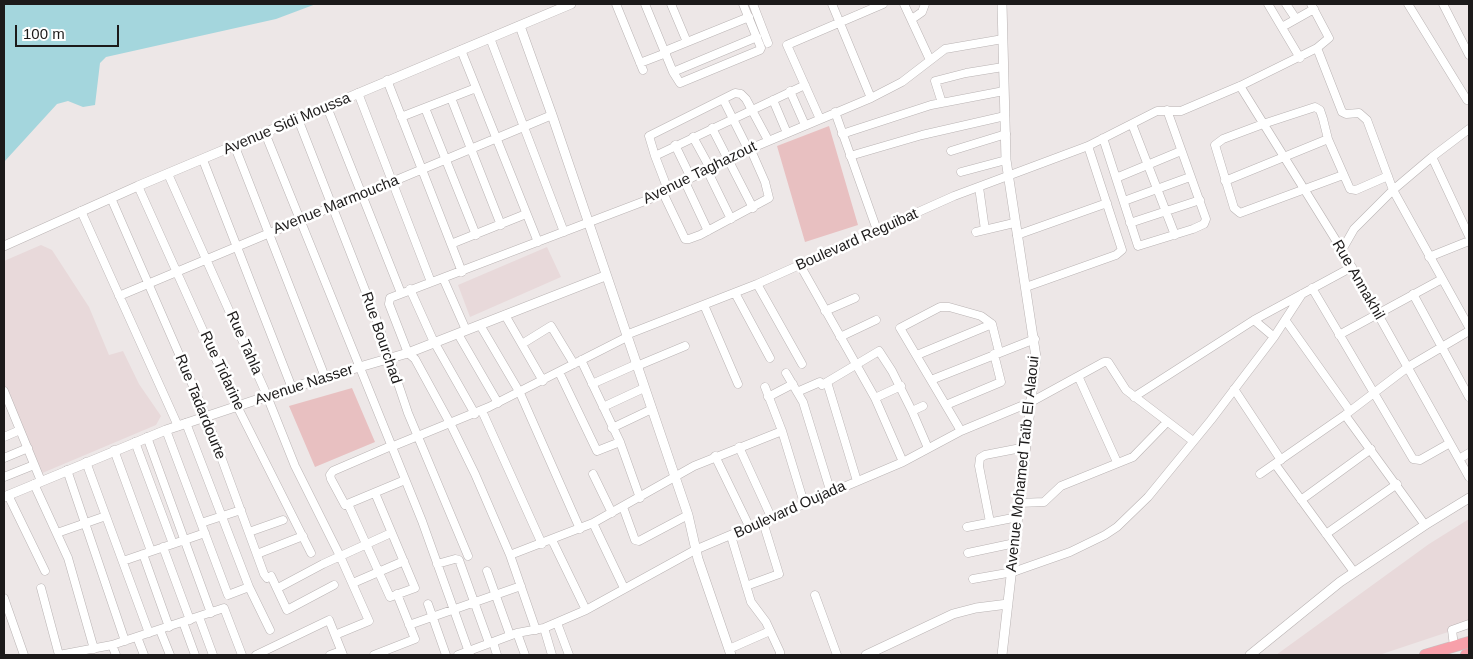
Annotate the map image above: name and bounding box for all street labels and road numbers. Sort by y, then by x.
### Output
street label: Avenue Sidi Moussa [221,89,353,159]
street label: Avenue Taghazout [640,138,760,208]
street label: Avenue Marmoucha [271,172,401,238]
street label: Boulevard Reguibat [793,205,921,275]
street label: Rue Annakhil [1328,237,1388,323]
street label: Rue Bourchad [357,290,405,386]
street label: Rue Tahla [222,308,266,378]
street label: Rue Tidarine [196,329,248,413]
street label: Rue Tadardourte [171,352,229,462]
street label: Avenue Mohamed Taïb El Alaoui [1003,355,1043,573]
street label: Avenue Nasser [253,361,355,409]
street label: Boulevard Oujada [731,477,849,543]

